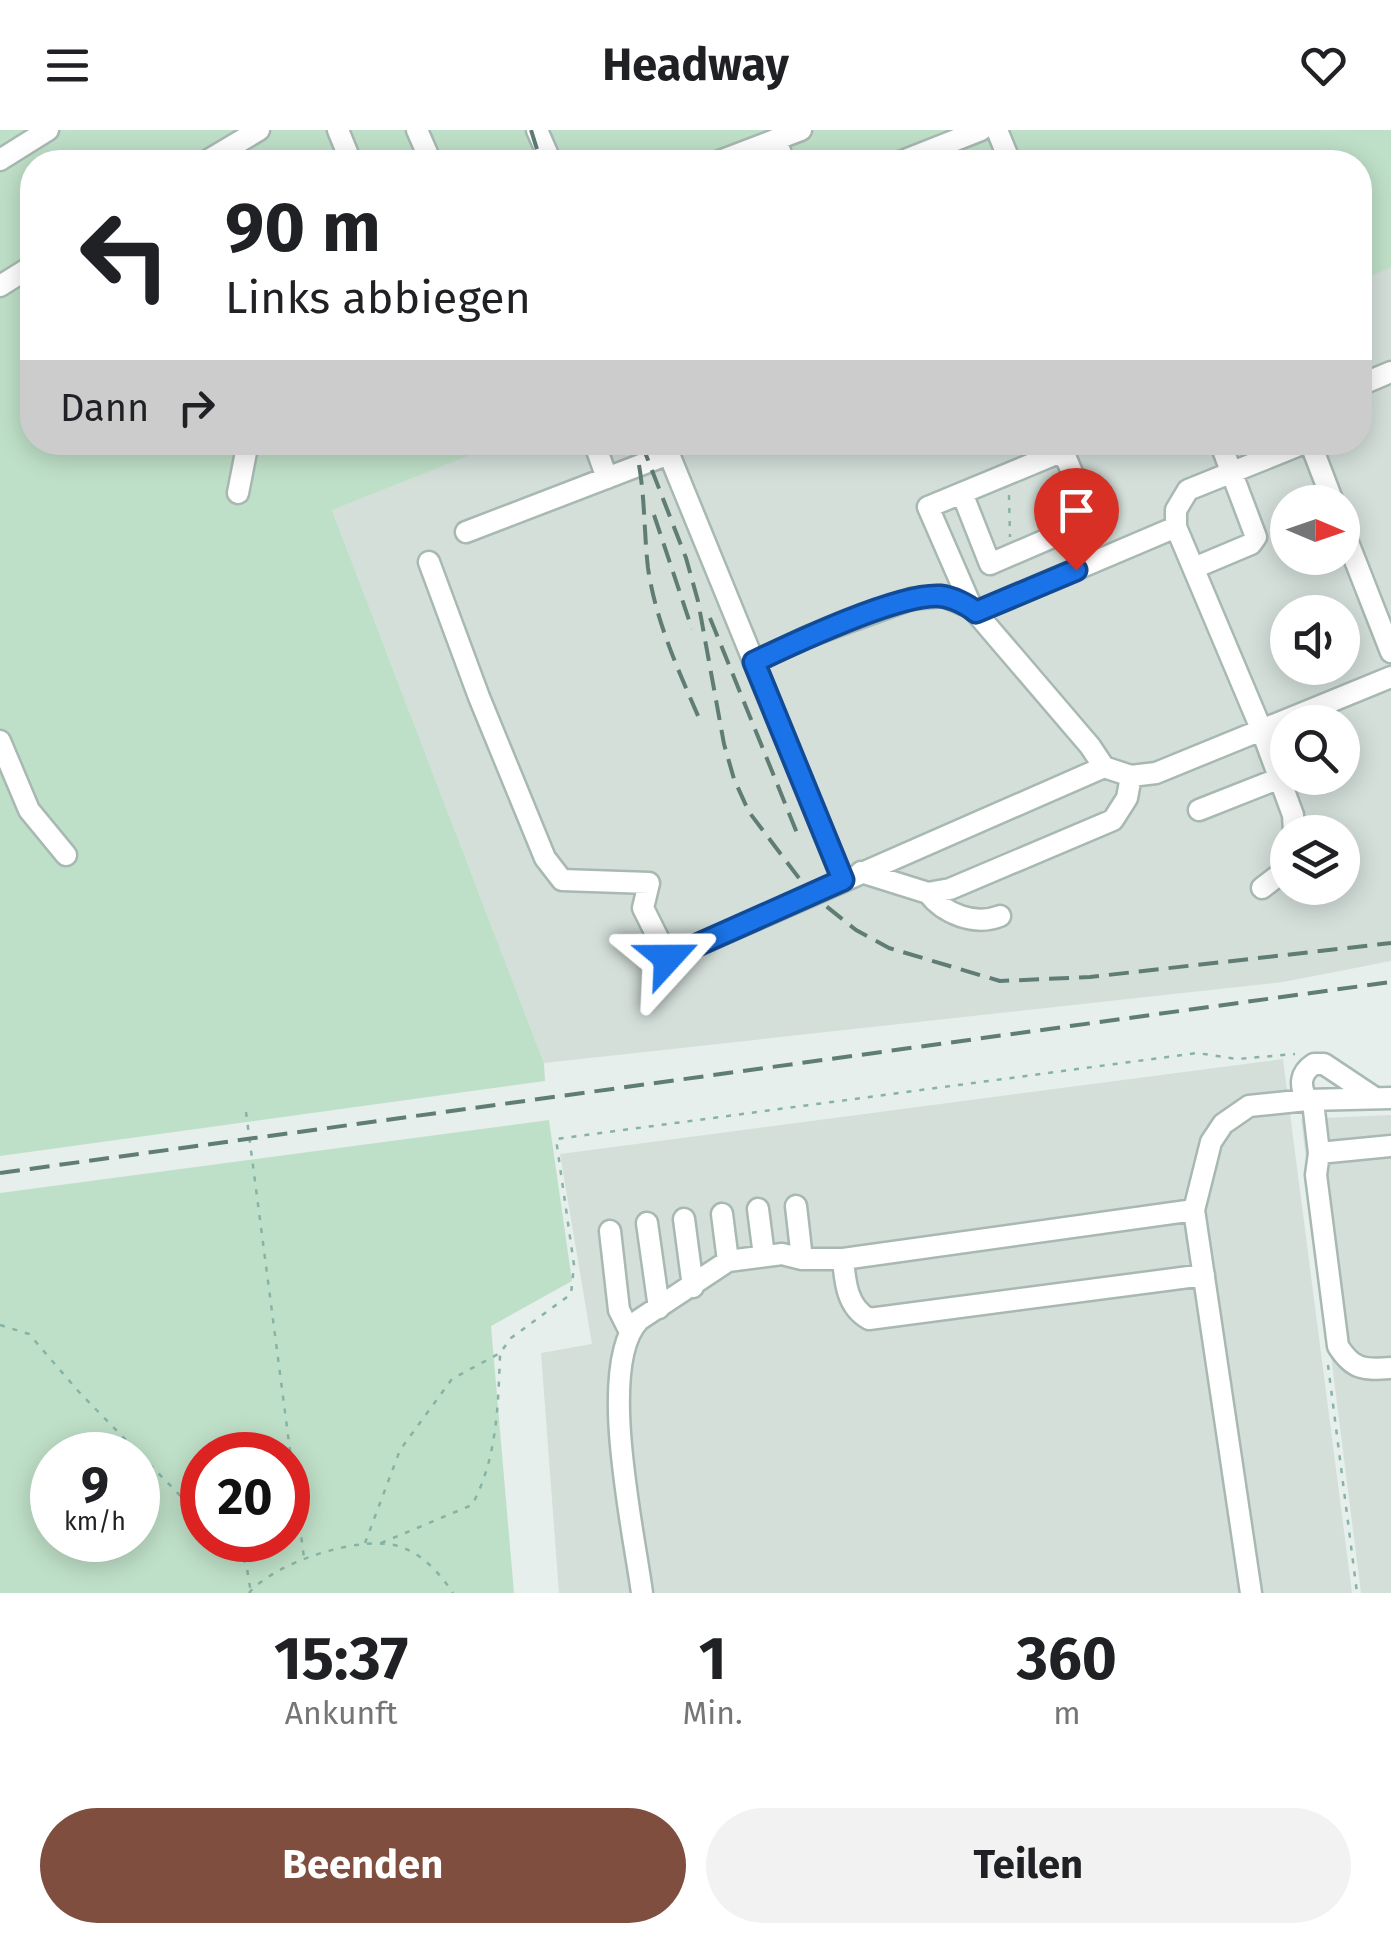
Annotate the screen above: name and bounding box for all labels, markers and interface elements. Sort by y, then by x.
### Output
icon: menu [40,38,95,93]
text: Headway [602,38,789,92]
icon: heart [1296,38,1351,93]
text: 90 m [225,186,381,270]
icon: left [60,190,190,320]
text: Links abbiegen [225,271,531,325]
icon: right [169,380,224,435]
text: Dann [60,385,149,431]
pin [1034,468,1119,571]
icon: arrive [1049,483,1104,538]
north arrow [1270,485,1360,575]
map controls [1270,485,1360,905]
button: sound [1270,595,1360,685]
button: search [1270,705,1360,795]
button: layers [1270,815,1360,905]
position arrow [616,906,720,1010]
speed limit sign: 20 [180,1432,310,1562]
text: 9 [81,1455,109,1515]
text: km/h [64,1507,126,1537]
text: 15:37 [274,1623,408,1695]
text: 1 [699,1623,727,1695]
text: 360 [1017,1623,1117,1695]
text: Ankunft [285,1694,398,1732]
text: Min. [682,1694,743,1732]
text: m [1053,1694,1081,1732]
button: Beenden [40,1808,686,1923]
button: Teilen [706,1808,1351,1923]

